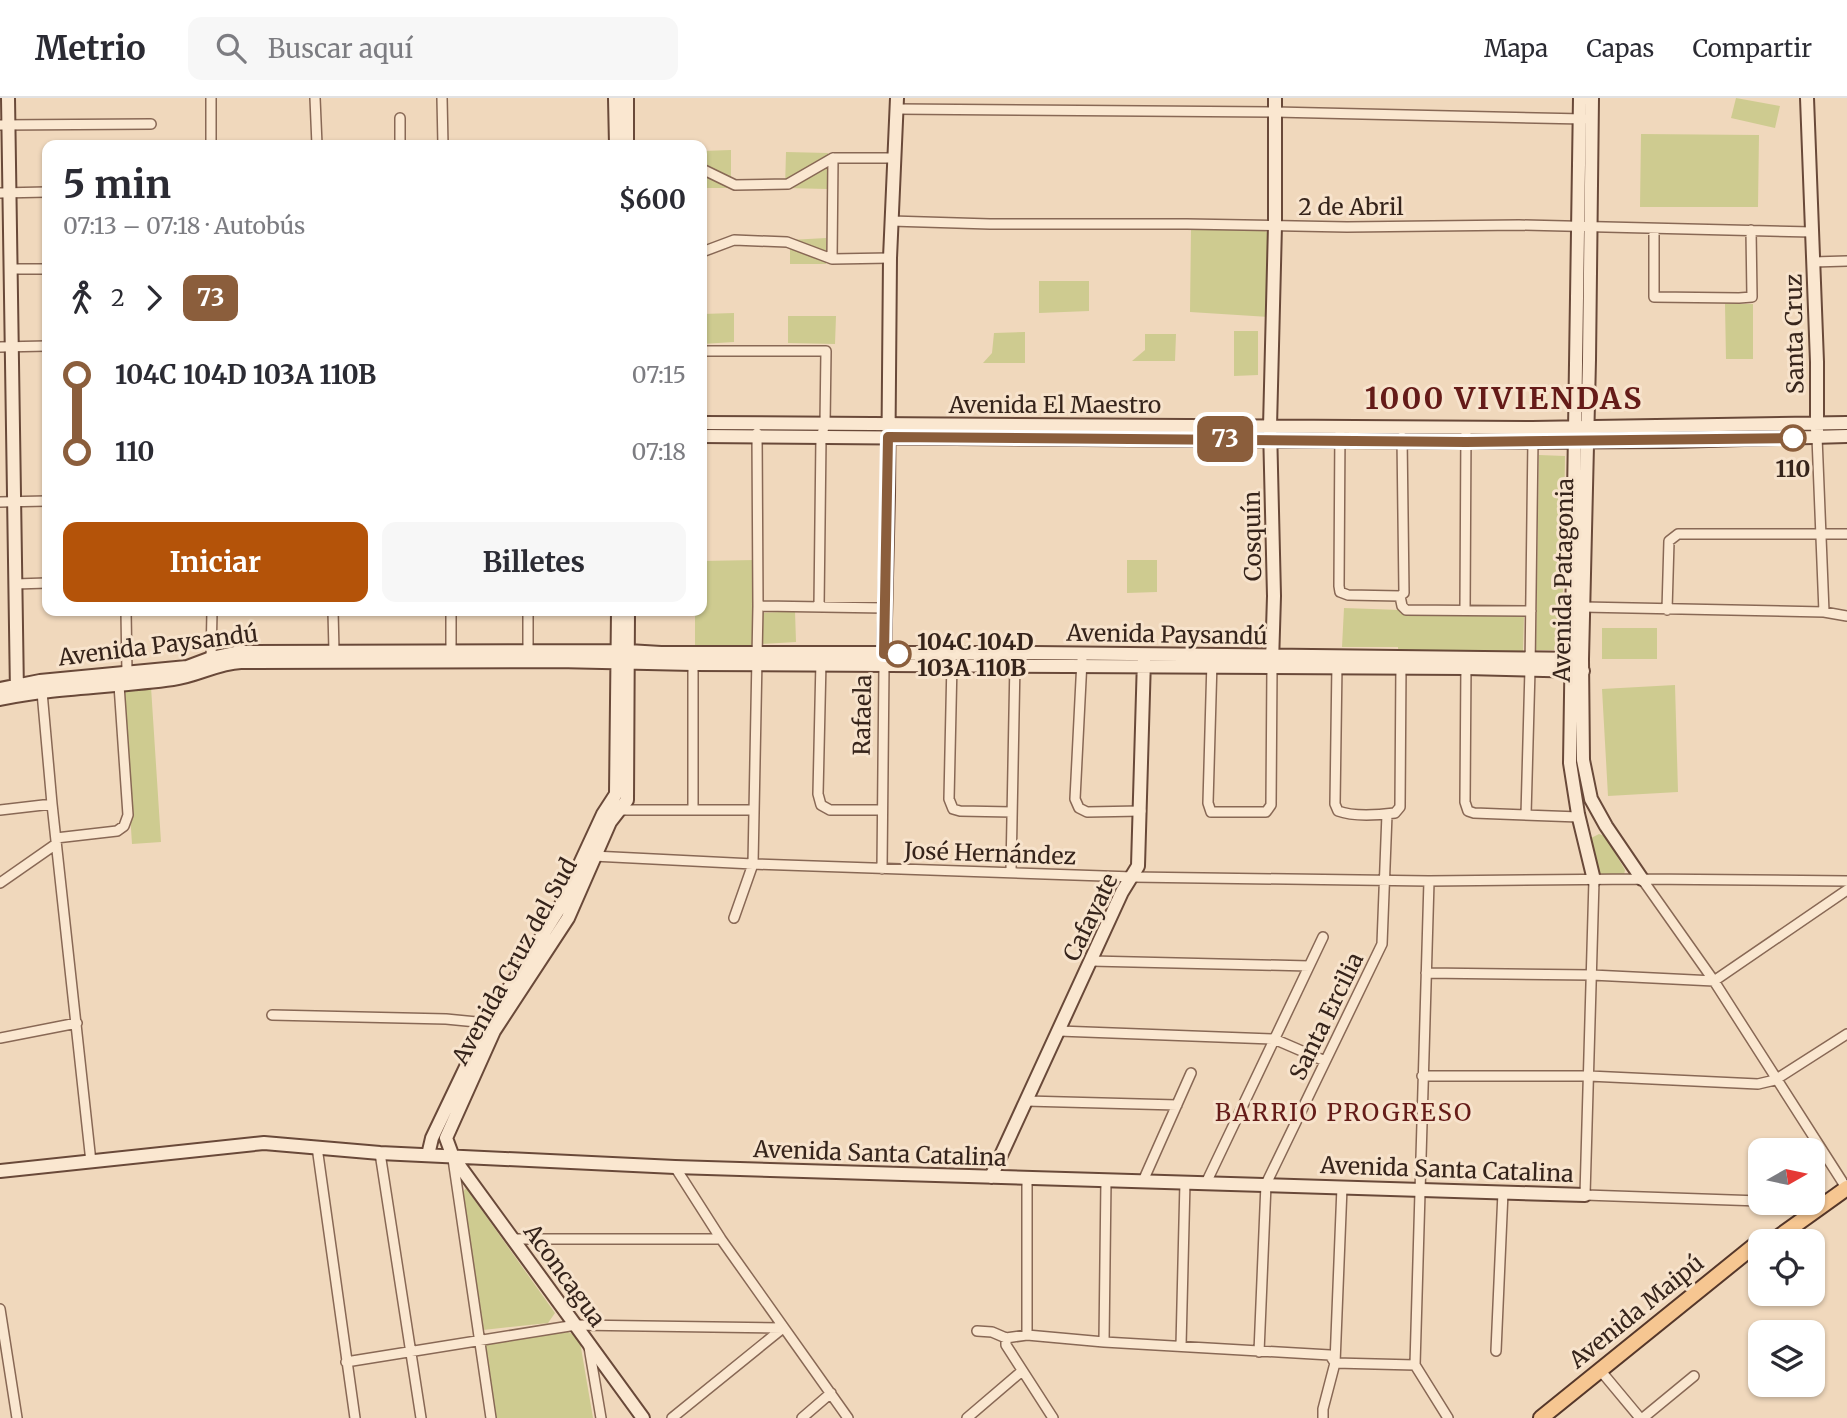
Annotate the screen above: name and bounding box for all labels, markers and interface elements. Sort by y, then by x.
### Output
search box [188,17,678,80]
text: Metrio [35,28,146,69]
icon: search [212,29,250,67]
text: Buscar aquí [268,32,413,65]
text: Mapa [1484,33,1548,64]
text: Capas [1586,33,1654,64]
text: Compartir [1692,33,1812,64]
text: 5 min [63,161,171,208]
text: $600 [619,183,686,216]
street label: 2 de Abril [1298,192,1404,221]
text: 07:13 – 07:18 · Autobús [63,211,305,240]
street label: Santa Cruz [1778,274,1810,394]
icon: walk [63,279,101,317]
icon: forward [135,279,173,317]
text: 73 [197,282,224,313]
text: 2 [111,283,125,312]
text: 104C 104D 103A 110B [115,358,376,391]
text: 07:15 [632,360,686,389]
district label: 1000 VIVIENDAS [1365,379,1643,417]
street label: Avenida El Maestro [948,390,1161,419]
line badge: 73 [1194,416,1256,462]
text: 73 [1211,423,1239,454]
marker: 110 [1780,425,1806,451]
text: 110 [115,435,155,468]
text: 07:18 [632,437,686,466]
place label: 110 [1776,454,1810,483]
street label: Avenida Patagonia [1547,478,1579,683]
street label: Cosquín [1237,491,1267,581]
button: Iniciar [63,522,368,602]
button: Billetes [382,522,686,602]
street label: Avenida Paysandú [55,618,260,672]
street label: Avenida Paysandú [1065,618,1268,650]
place label: 104C 104D 103A 110B [917,627,1033,682]
marker: 104C 104D 103A 110B [885,641,911,667]
street label: Rafaela [847,674,877,756]
street label: José Hernández [903,835,1076,870]
street label: Avenida Cruz del Sud [445,853,583,1070]
street label: Cafayate [1056,868,1124,966]
street label: Santa Ercilia [1283,947,1369,1085]
district label: BARRIO PROGRESO [1215,1097,1473,1128]
street label: Avenida Santa Catalina [752,1134,1007,1172]
north arrow [1748,1138,1825,1214]
map controls [1748,1138,1825,1397]
street label: Avenida Santa Catalina [1319,1150,1574,1188]
street label: Aconcagua [517,1217,612,1332]
button: locate [1748,1229,1825,1306]
street label: Avenida Maipú [1562,1248,1709,1375]
button: layers [1748,1320,1825,1397]

